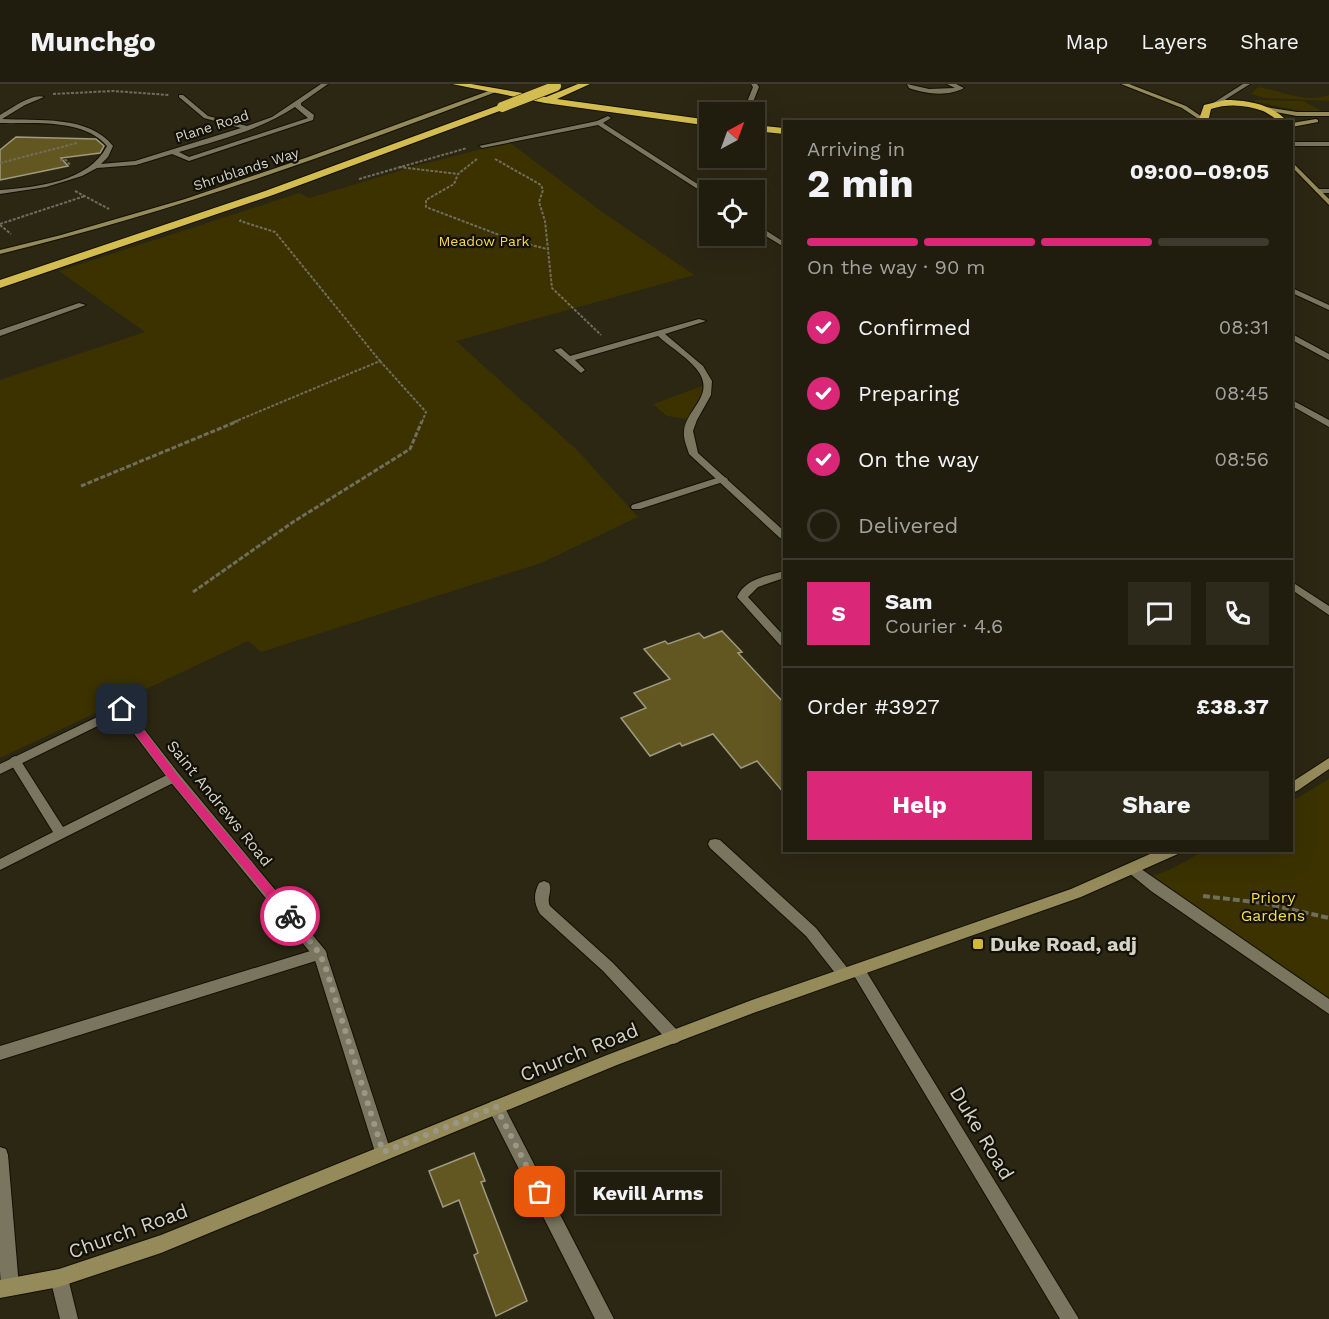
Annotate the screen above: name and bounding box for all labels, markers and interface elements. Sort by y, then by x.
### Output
text: Munchgo [30,25,156,58]
text: Map [1065,29,1108,54]
text: Layers [1141,29,1207,54]
text: Share [1240,29,1299,54]
north arrow [699,102,765,168]
map controls [699,102,765,246]
street label: Plane Road [173,107,251,145]
text: Arriving in [807,137,905,161]
street label: Shrublands Way [191,144,301,194]
text: 09:00–09:05 [1130,159,1269,184]
text: 2 min [807,161,914,206]
button: locate [699,180,765,246]
park label: Meadow Park [438,233,530,249]
text: On the way · 90 m [807,255,985,279]
icon: check [807,311,840,344]
text: Confirmed [858,315,971,340]
text: 08:31 [1219,315,1269,339]
icon: check [807,377,840,410]
text: Preparing [858,381,959,406]
text: 08:45 [1214,381,1269,405]
icon: check [807,443,840,476]
text: On the way [858,447,979,472]
text: 08:56 [1215,447,1269,471]
text: Delivered [858,513,958,538]
button: chat [1128,582,1191,645]
button: phone [1206,582,1269,645]
text: Sam [885,589,933,614]
text: S [831,601,846,626]
text: Courier · 4.6 [885,614,1003,638]
pin [96,683,147,734]
icon: home [105,692,138,725]
text: Order #3927 [807,694,940,719]
text: £38.37 [1196,694,1269,719]
street label: Saint Andrews Road [163,736,276,870]
button: Help [807,771,1032,840]
button: Share [1044,771,1269,840]
courier [260,886,320,946]
park label: Priory Gardens [1241,888,1305,925]
icon: bike [274,900,307,933]
place label: Duke Road, adj [990,932,1137,956]
marker: Duke Road, adj [971,937,985,951]
street label: Church Road [516,1017,642,1087]
street label: Duke Road [945,1082,1019,1184]
pin [514,1166,565,1217]
callout: Kevill Arms [576,1171,720,1213]
icon: bag [523,1175,556,1208]
text: Kevill Arms [592,1181,704,1205]
street label: Church Road [65,1198,191,1264]

